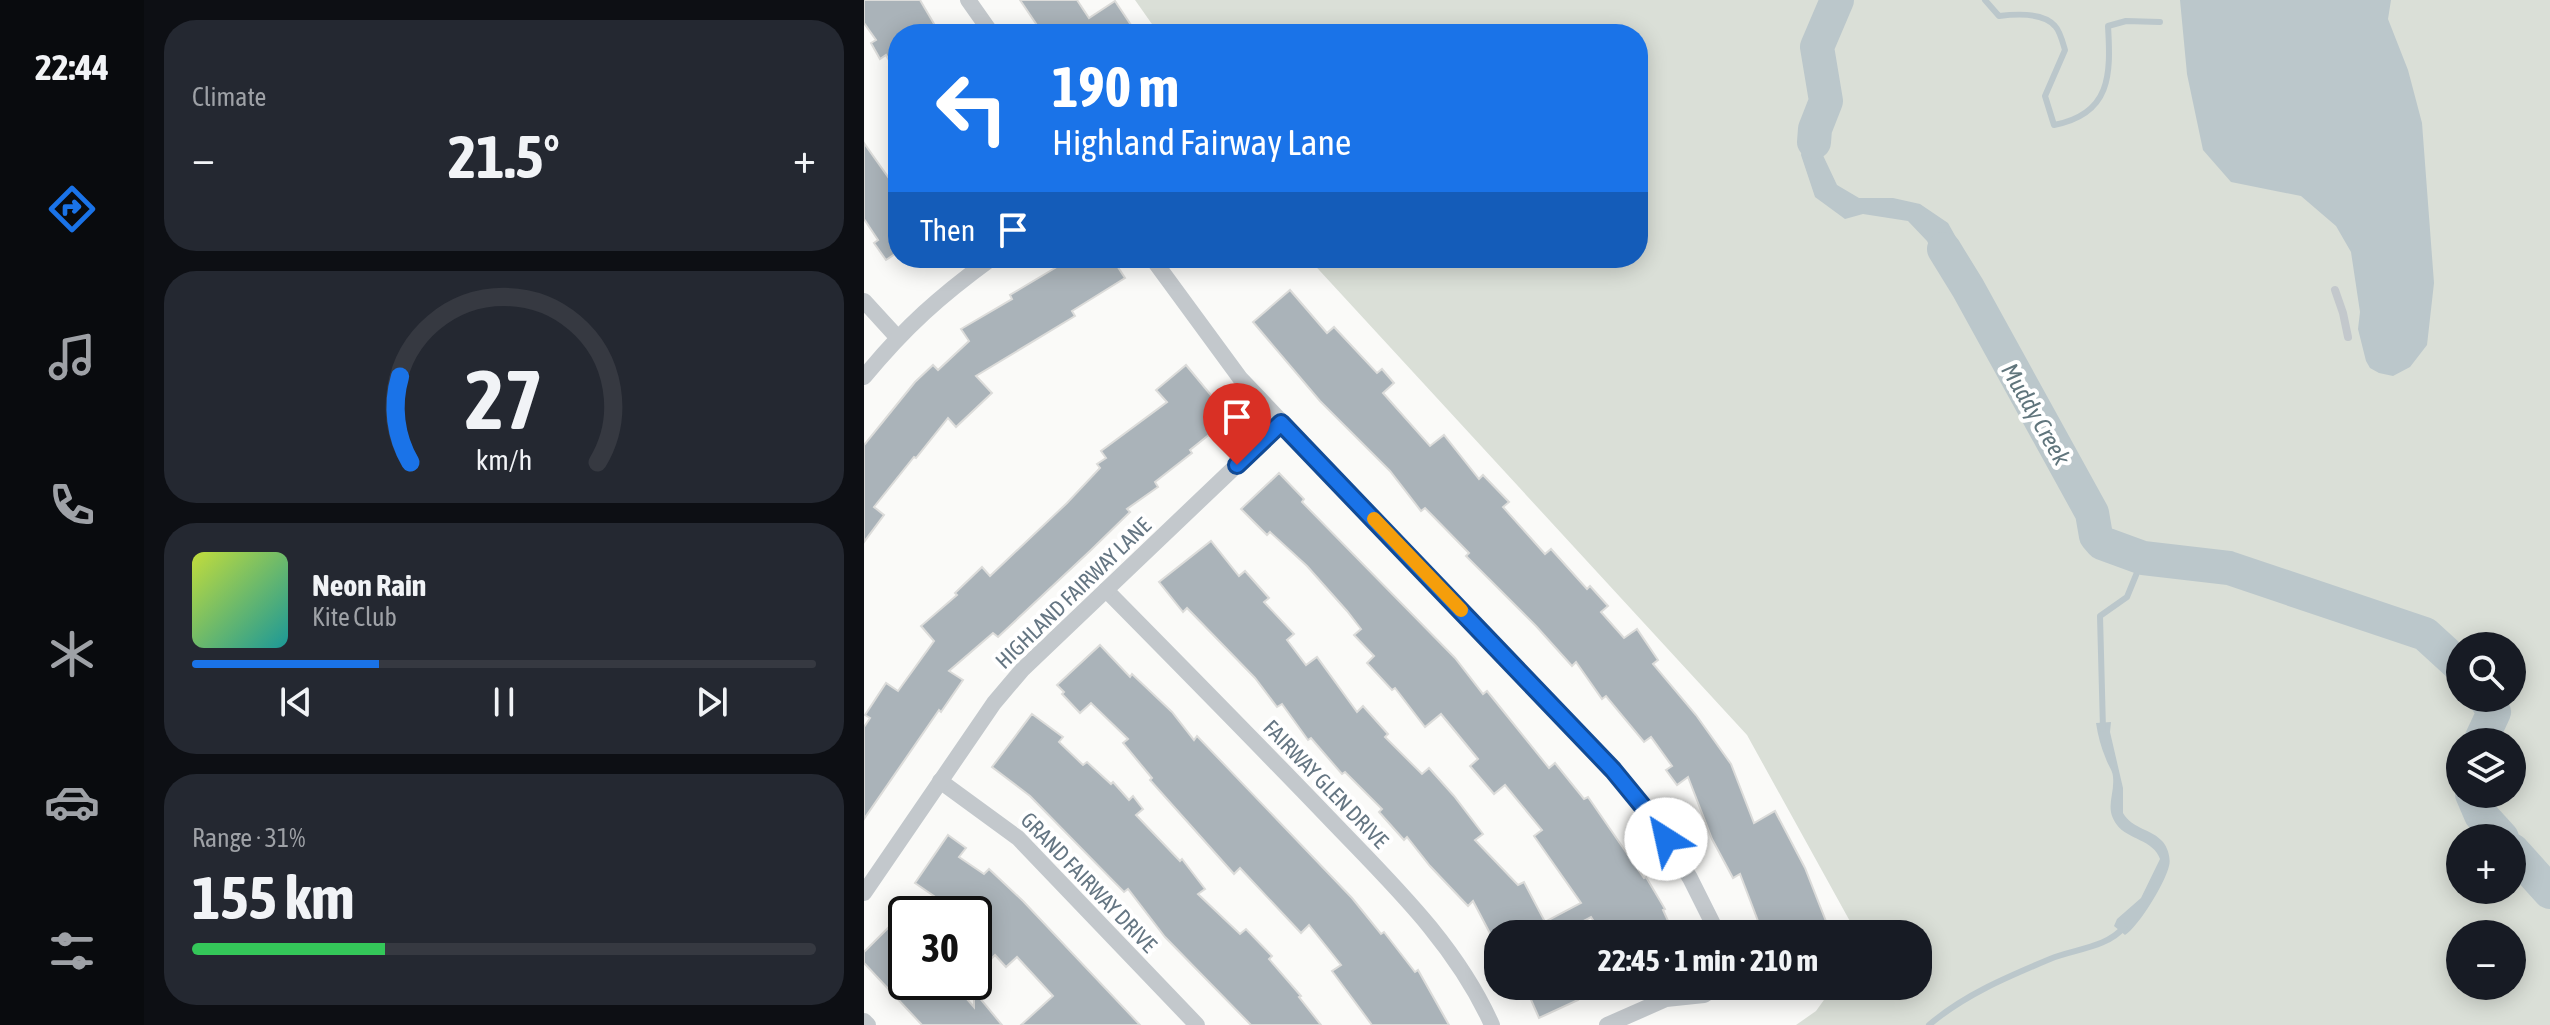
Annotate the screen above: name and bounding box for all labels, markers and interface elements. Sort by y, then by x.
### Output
text: 22:44 [35,46,109,88]
text: 190 m [1052,55,1179,119]
icon: left [920,56,1024,160]
text: Climate [192,82,266,112]
text: Highland Fairway Lane [1052,121,1351,163]
text: 21.5° [448,122,560,191]
text: − [192,132,215,182]
text: + [793,132,816,182]
icon: directions [44,181,100,237]
icon: arrive [991,208,1035,252]
text: Then [920,213,975,247]
icon: music [44,329,100,385]
text: 27 [465,350,543,446]
water label: Muddy Creek [1996,358,2076,470]
pin [1203,383,1271,465]
icon: arrive [1215,395,1259,439]
text: km/h [476,443,532,476]
icon: phone [44,477,100,533]
street label: HIGHLAND FAIRWAY LANE [990,512,1156,674]
text: Neon Rain [312,568,426,602]
text: Kite Club [312,602,397,632]
icon: climate [44,626,100,682]
map controls [2446,632,2526,1000]
button: search [2446,632,2526,712]
icon: previous [274,680,318,724]
icon: pause [482,680,526,724]
icon: next [690,680,734,724]
street label: FAIRWAY GLEN DRIVE [1258,714,1394,854]
button: layers [2446,728,2526,808]
icon: car [44,774,100,830]
position arrow [1624,797,1708,881]
street label: GRAND FAIRWAY DRIVE [1016,807,1163,958]
text: Range · 31% [192,823,305,853]
button: + [2446,824,2526,904]
text: 155 km [192,863,354,932]
speed limit sign: 30 [888,896,992,1000]
button: − [2446,920,2526,1000]
icon: filters [44,923,100,979]
text: 22:45 · 1 min · 210 m [1598,943,1818,977]

